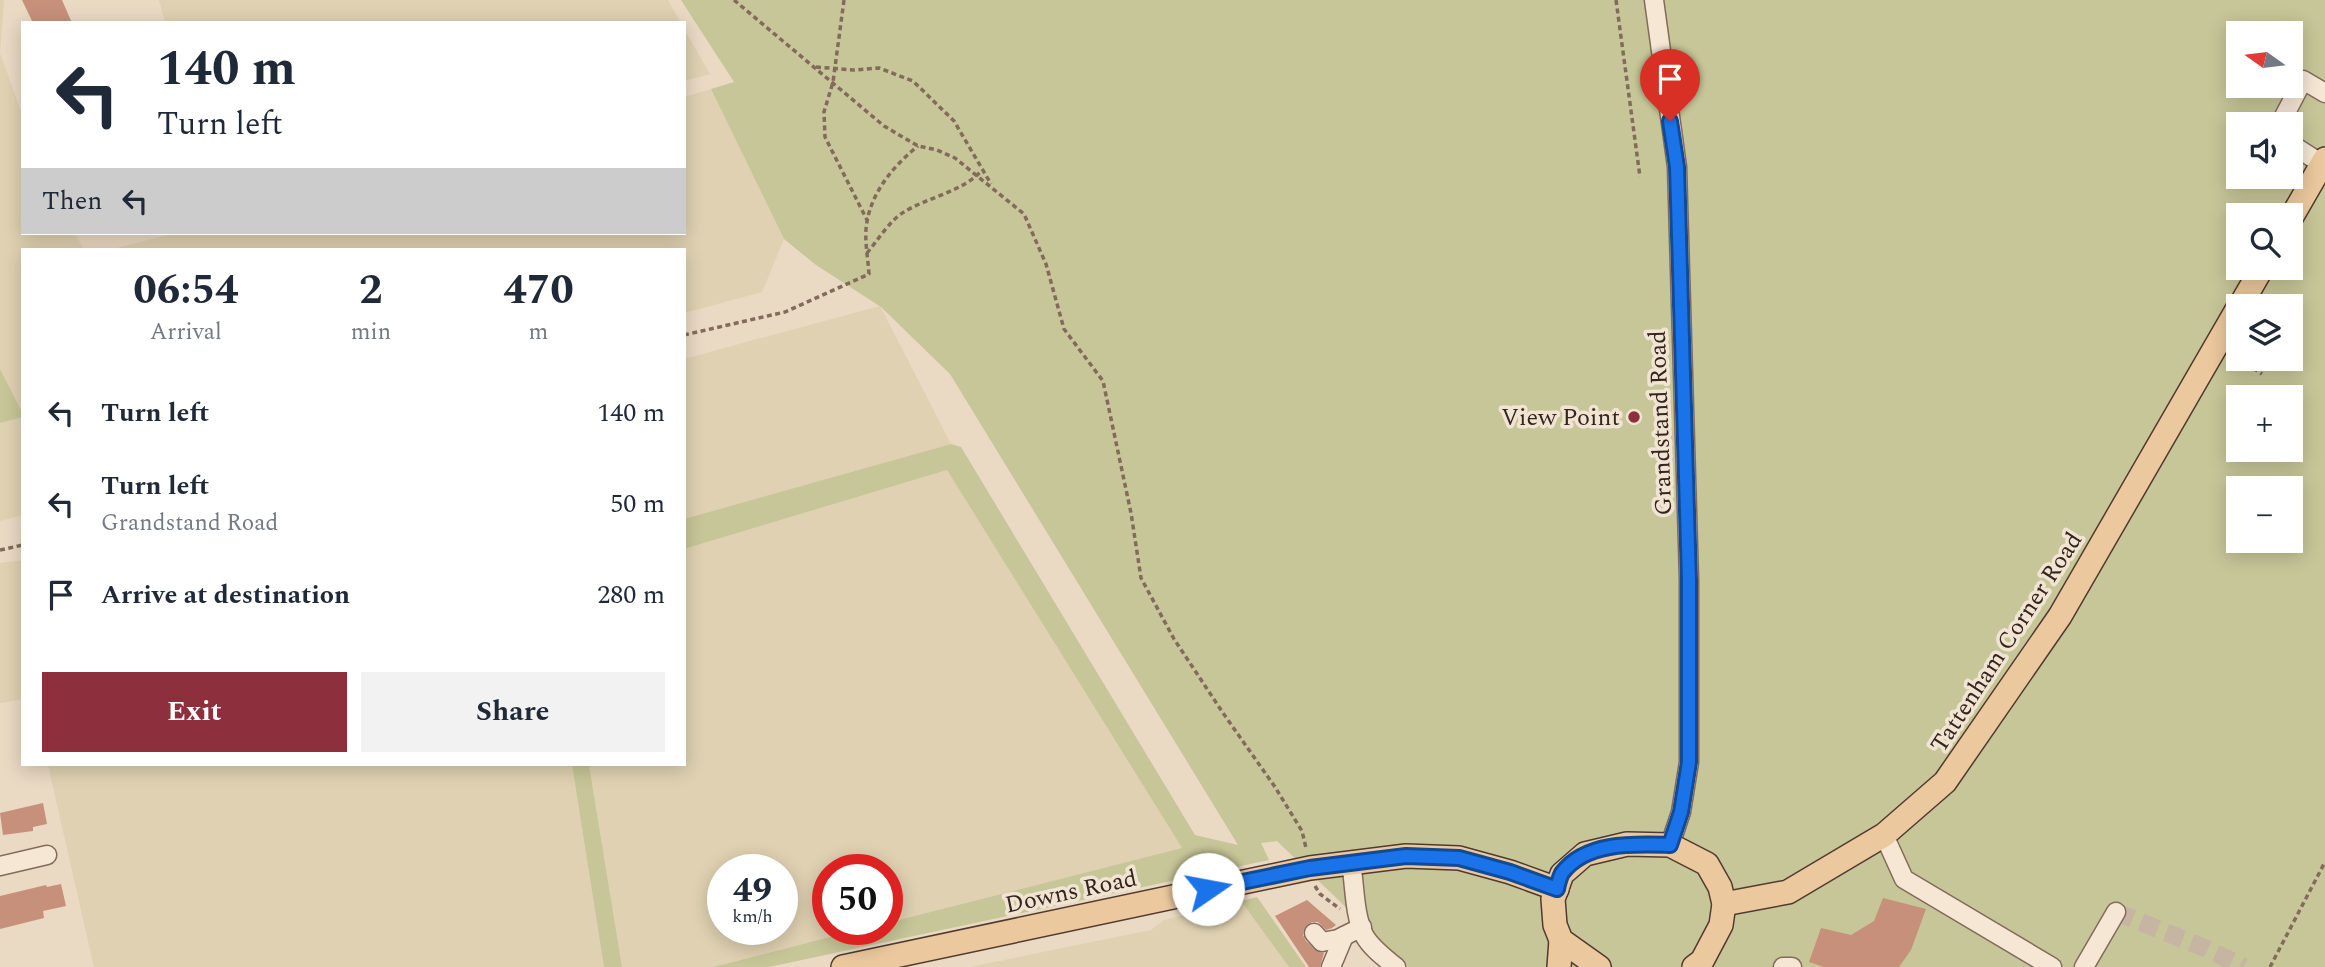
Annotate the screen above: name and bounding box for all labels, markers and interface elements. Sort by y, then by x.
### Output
north arrow [2226,21,2303,98]
map controls [2226,21,2303,553]
text: 140 m [157,32,296,107]
icon: left [42,49,133,140]
pin [1640,49,1700,121]
icon: arrive [1651,60,1689,98]
text: Turn left [157,100,283,149]
button: sound [2226,112,2303,189]
text: Then [42,181,102,221]
icon: left [116,182,154,220]
button: search [2226,203,2303,280]
text: 06:54 [133,259,239,322]
text: 2 [359,259,383,322]
text: 470 [503,259,574,322]
button: layers [2226,294,2303,371]
text: Arrival [150,315,222,350]
text: min [351,315,391,350]
text: m [529,315,548,350]
street label: Grandstand Road [1640,330,1682,516]
button: + [2226,385,2303,462]
text: Turn left [101,393,209,433]
text: 140 m [597,393,665,433]
icon: left [42,394,80,432]
place label: View Point [1501,400,1620,436]
marker: View Point [1626,409,1642,425]
text: Turn left [101,466,209,506]
button: − [2226,476,2303,553]
text: 50 m [610,484,665,524]
icon: left [42,485,80,523]
text: Grandstand Road [101,506,278,541]
street label: Tattenham Corner Road [1922,525,2092,760]
text: Arrive at destination [101,575,350,615]
text: 280 m [597,575,665,615]
icon: arrive [42,576,80,614]
button: Exit [42,672,347,752]
button: Share [361,672,665,752]
position arrow [1171,852,1245,926]
speed limit sign: 50 [812,854,903,945]
street label: Downs Road [1002,860,1141,924]
text: 49 [733,864,772,917]
text: km/h [732,903,773,930]

